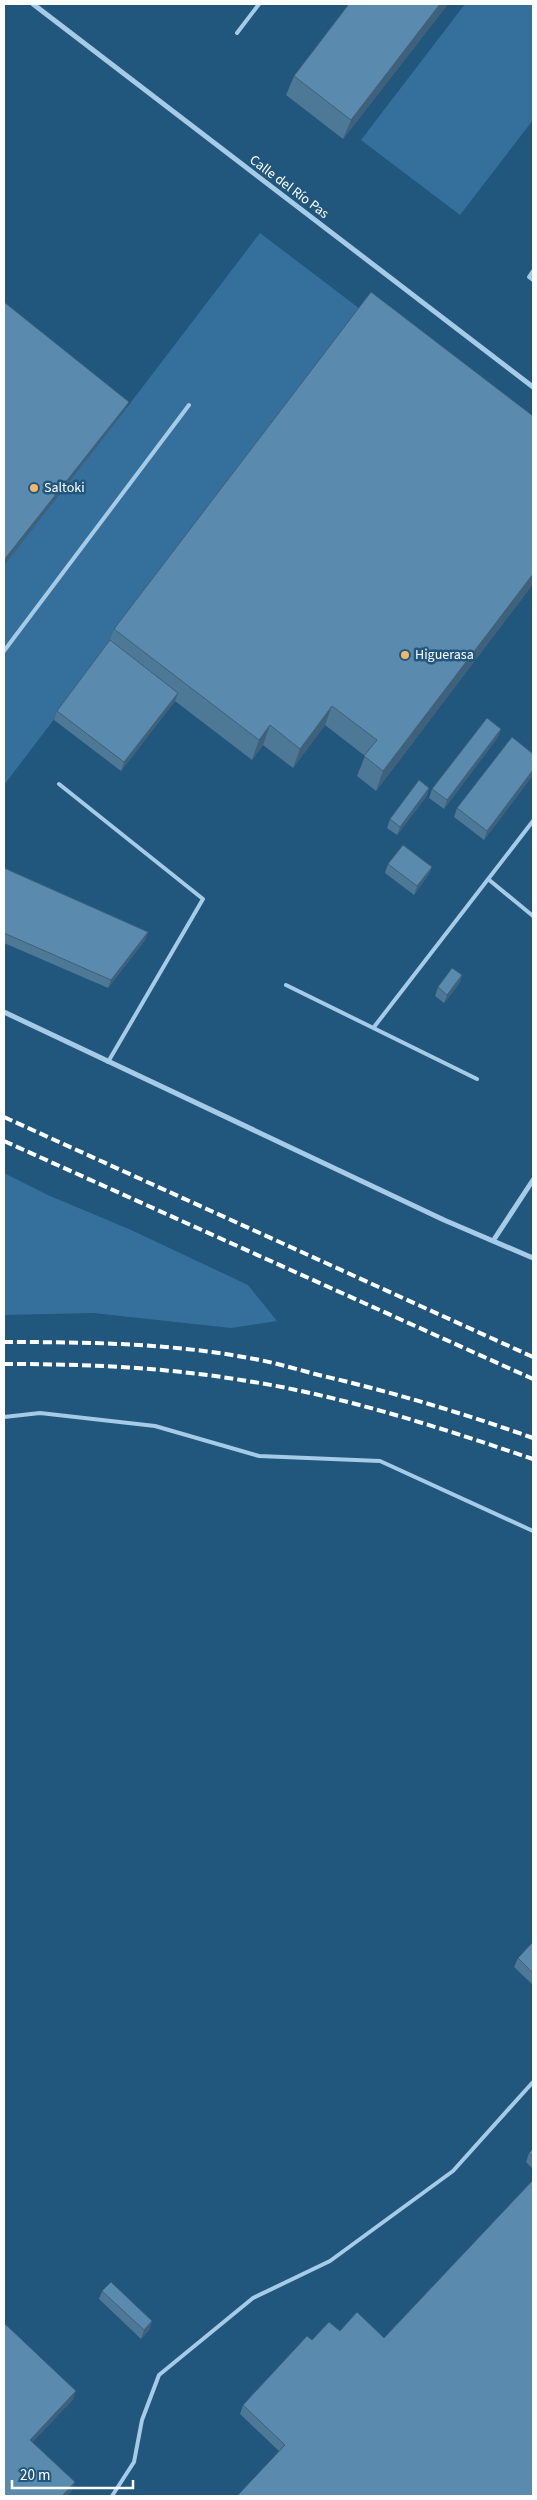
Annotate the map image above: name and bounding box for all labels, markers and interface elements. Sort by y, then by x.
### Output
street label: Calle del Río Pas [245,150,333,224]
place label: Saltoki [44,478,85,498]
marker: Saltoki [28,482,40,494]
place label: Higuerasa [415,645,474,665]
marker: Higuerasa [399,649,411,661]
scale bar [12,2458,134,2490]
text: 20 m [20,2465,50,2486]

